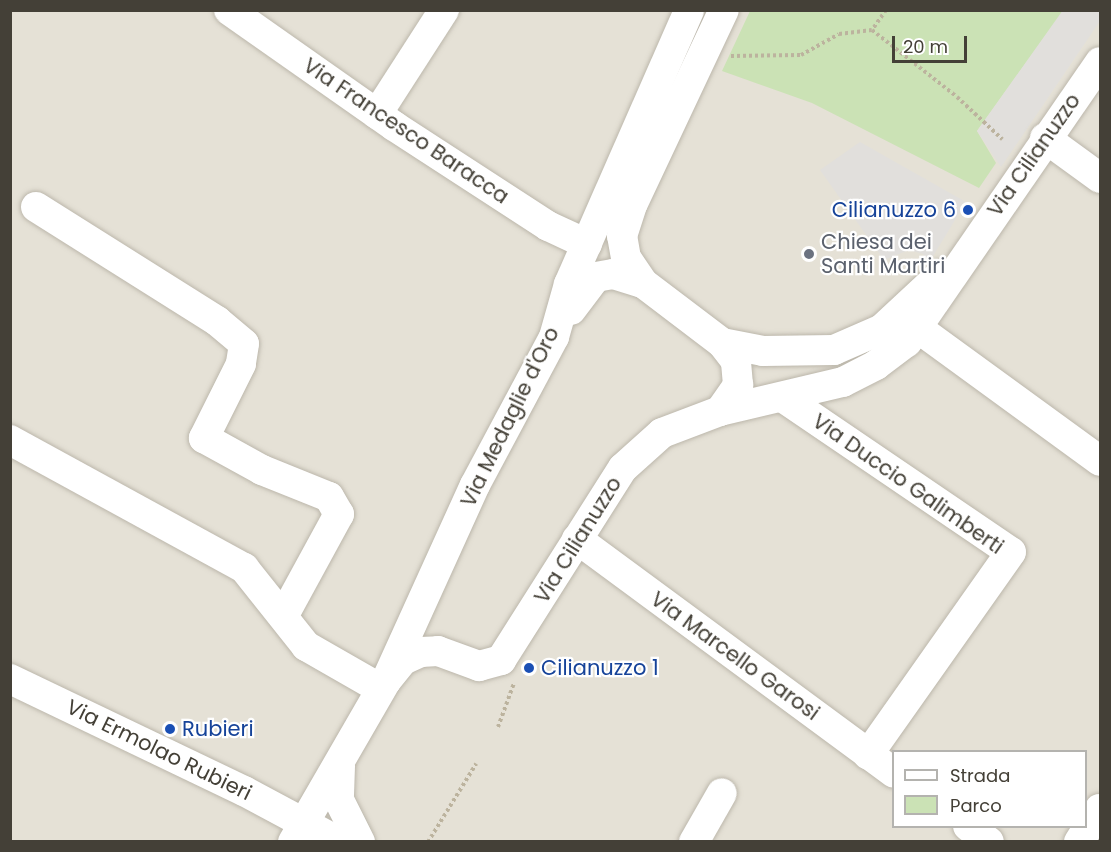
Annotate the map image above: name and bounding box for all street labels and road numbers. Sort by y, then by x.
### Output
street label: Via Francesco Baracca [298,53,514,209]
street label: Via Cilianuzzo [982,89,1086,221]
street label: Via Medaglie d'Oro [455,323,565,511]
street label: Via Duccio Galimberti [808,408,1008,560]
street label: Via Cilianuzzo [529,472,627,608]
street label: Via Marcello Garosi [646,586,824,726]
street label: Via Ermolao Rubieri [62,694,256,806]

